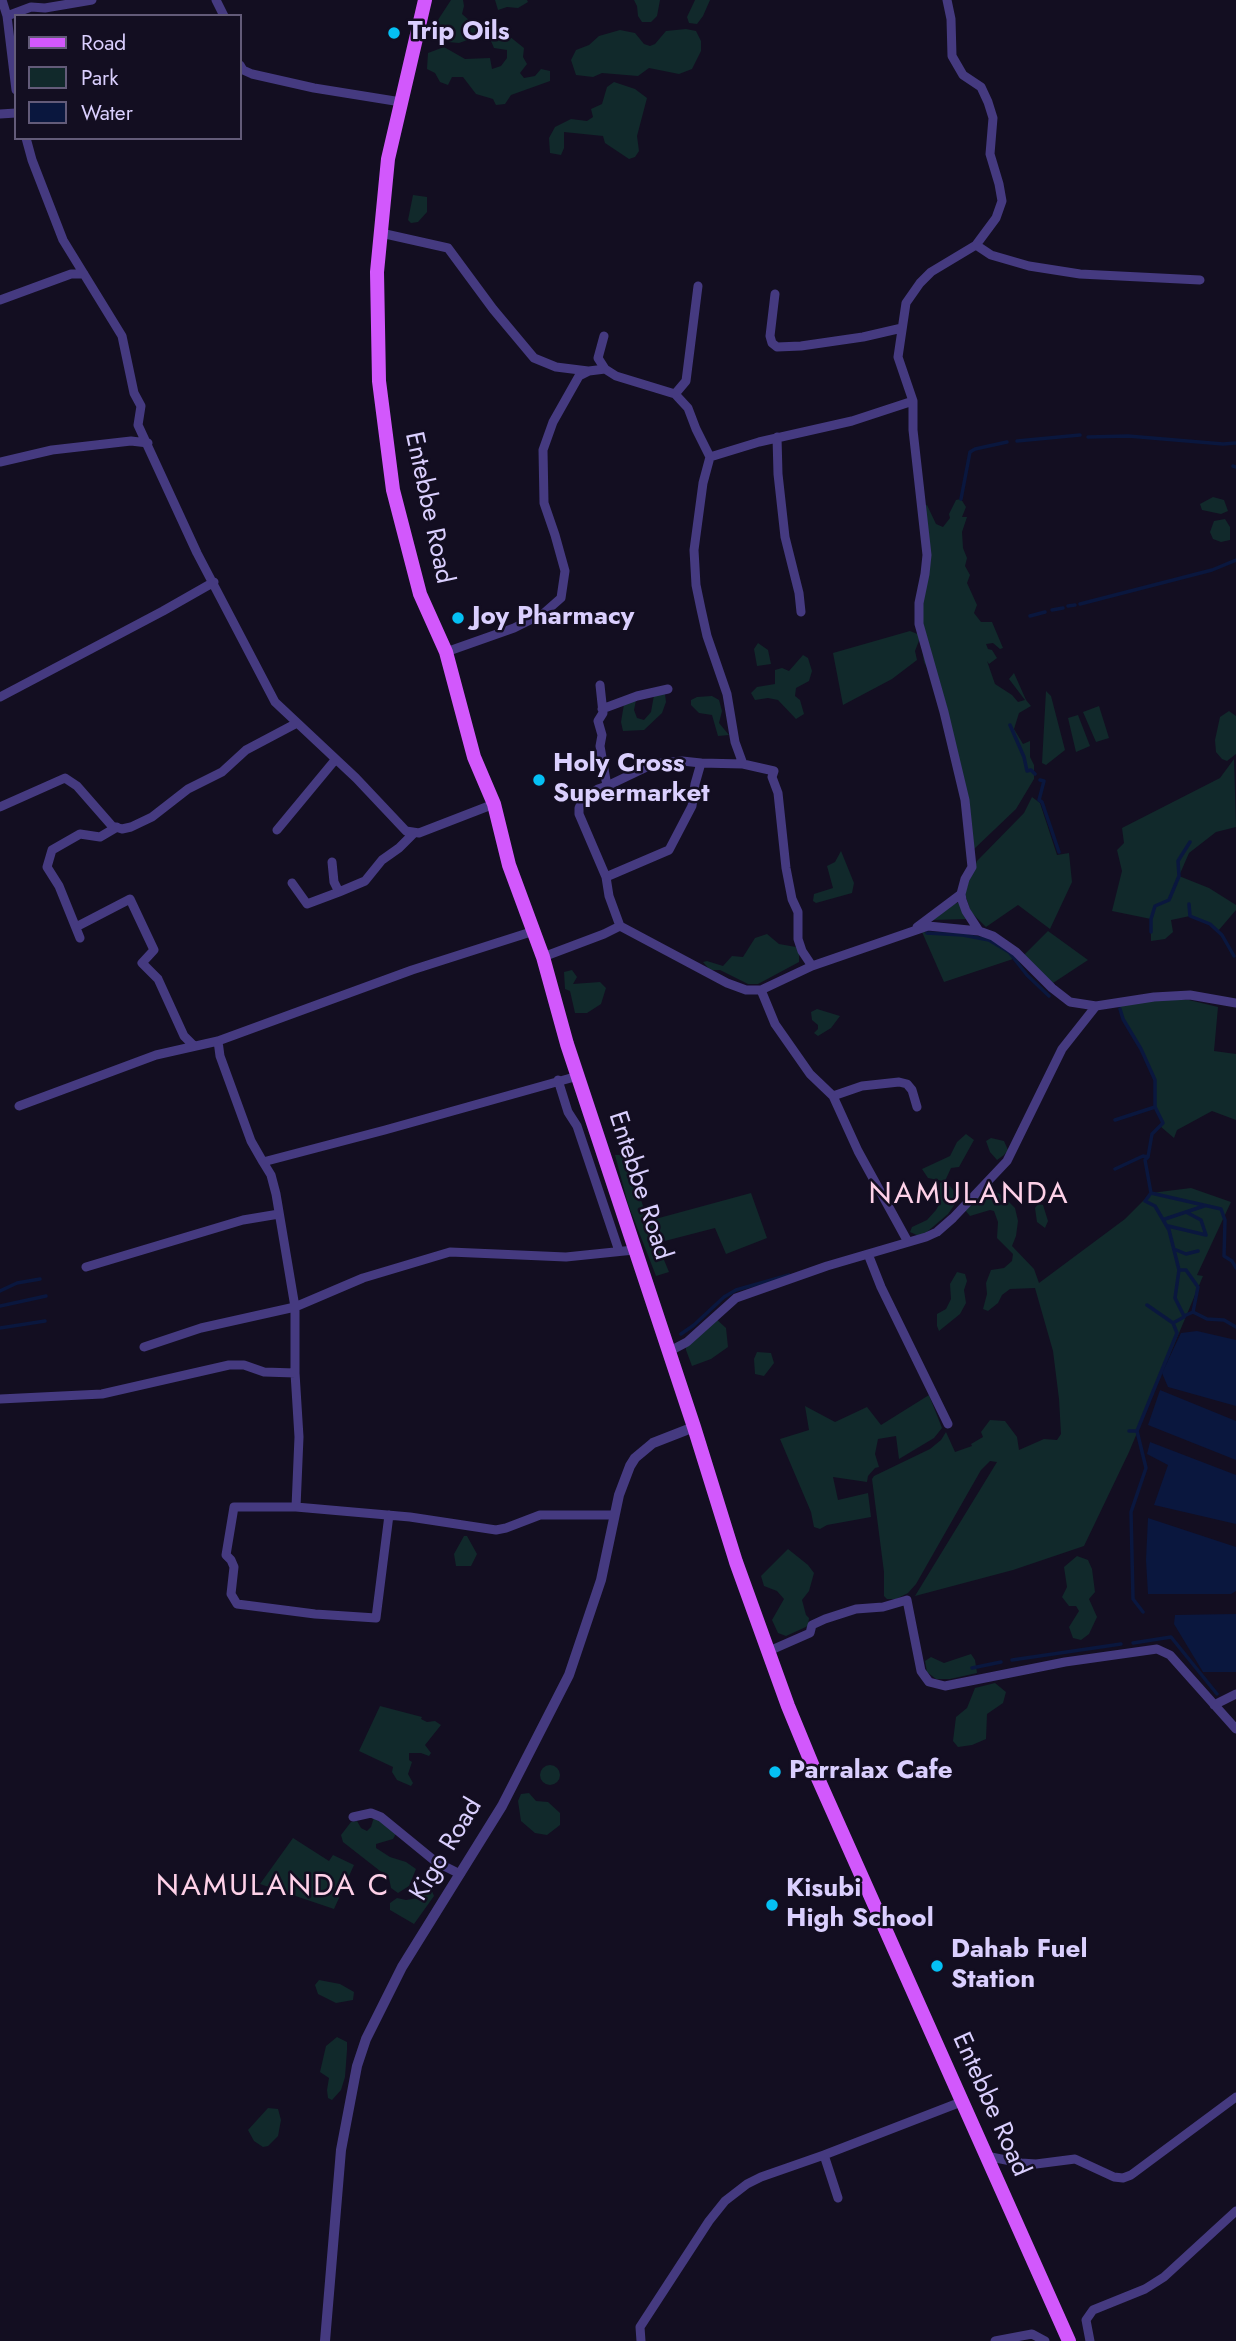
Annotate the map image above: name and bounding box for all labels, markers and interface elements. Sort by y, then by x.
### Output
legend [14,14,242,140]
place label: Trip Oils [408,17,510,49]
marker: Trip Oils [386,25,402,41]
text: Road [81,28,126,58]
text: Park [81,63,118,93]
text: Water [81,98,133,128]
street label: Entebbe Road [397,429,459,587]
place label: Joy Pharmacy [472,602,634,634]
marker: Joy Pharmacy [450,610,466,626]
place label: Holy Cross Supermarket [553,749,710,810]
marker: Holy Cross Supermarket [531,772,547,788]
street label: Entebbe Road [600,1108,678,1264]
district label: NAMULANDA [870,1178,1068,1214]
place label: Parralax Cafe [789,1756,953,1788]
marker: Parralax Cafe [767,1764,783,1780]
street label: Kigo Road [404,1793,490,1907]
district label: NAMULANDA C [157,1870,389,1906]
place label: Kisubi High School [786,1874,934,1936]
marker: Kisubi High School [764,1897,780,1913]
place label: Dahab Fuel Station [951,1935,1087,1996]
marker: Dahab Fuel Station [929,1958,945,1974]
street label: Entebbe Road [944,2028,1036,2182]

